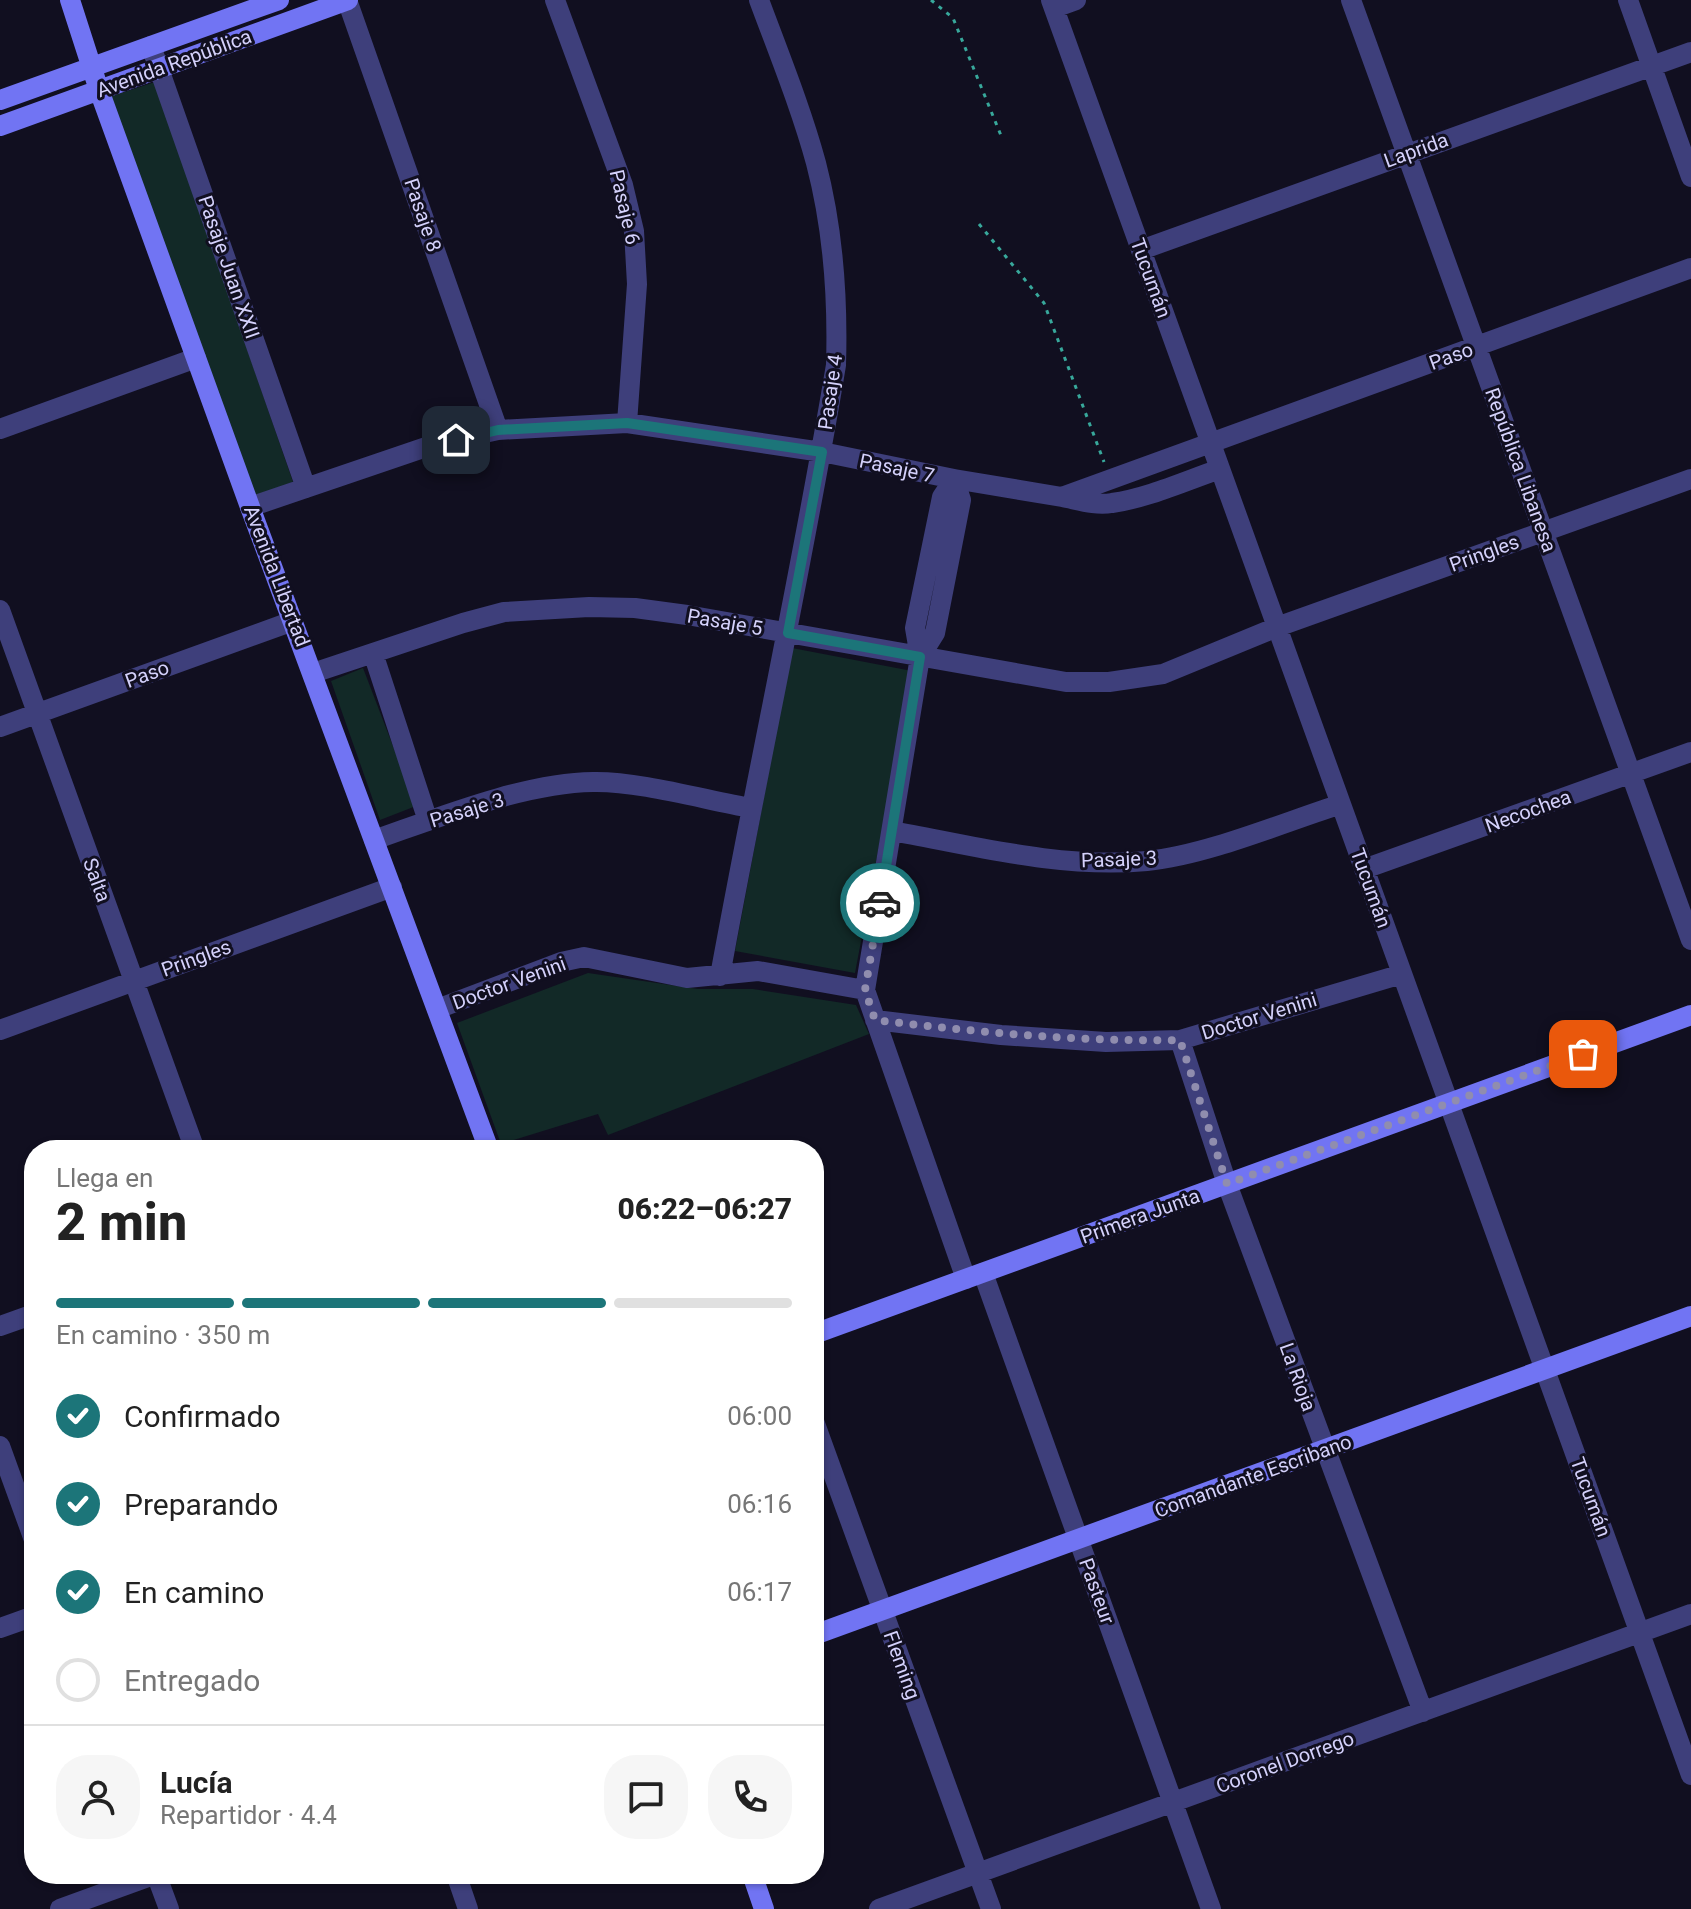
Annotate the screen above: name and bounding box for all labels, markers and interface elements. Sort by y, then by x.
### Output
street label: Avenida República [93,24,255,102]
street label: Laprida [1381,127,1451,173]
street label: Pasaje 6 [605,167,645,247]
street label: Pasaje 8 [399,175,447,255]
street label: Pasaje Juan XXII [193,192,265,342]
street label: Tucumán [1126,235,1176,321]
street label: Paso [1426,337,1476,375]
street label: Pasaje 4 [813,353,847,431]
street label: República Libanesa [1480,385,1562,555]
pin [422,406,490,474]
icon: home [434,418,478,462]
street label: Pasaje 7 [857,448,937,488]
street label: Avenida Libertad [239,502,315,650]
street label: Pringles [1446,529,1522,577]
street label: Pasaje 5 [685,604,765,640]
street label: Paso [122,655,172,693]
street label: Necochea [1482,784,1574,838]
street label: Pasaje 3 [427,787,507,833]
street label: Tucumán [1346,845,1396,931]
street label: Pasaje 3 [1081,846,1157,872]
street label: Salta [78,855,116,905]
courier [840,863,920,943]
icon: car [858,881,902,925]
street label: Pringles [158,934,234,982]
street label: Doctor Venini [449,951,569,1015]
street label: Doctor Venini [1198,987,1320,1045]
pin [1549,1020,1617,1088]
icon: bag [1561,1032,1605,1076]
text: Llega en [56,1163,153,1193]
street label: Primera Junta [1077,1183,1203,1249]
text: 06:22–06:27 [617,1191,792,1226]
text: 2 min [56,1192,187,1253]
text: En camino · 350 m [56,1320,270,1350]
street label: La Rioja [1275,1340,1321,1414]
icon: check [56,1394,100,1438]
text: Confirmado [124,1399,281,1434]
text: 06:00 [727,1401,792,1431]
street label: Comandante Escribano [1151,1429,1355,1523]
street label: Tucumán [1566,1454,1616,1540]
icon: check [56,1482,100,1526]
text: Preparando [124,1487,278,1522]
text: 06:16 [727,1489,792,1519]
street label: Pasteur [1074,1555,1120,1628]
icon: check [56,1570,100,1614]
text: En camino [124,1575,264,1610]
text: 06:17 [727,1577,792,1607]
street label: Fleming [879,1627,925,1703]
text: Entregado [124,1663,260,1698]
street label: Coronel Dorrego [1213,1726,1357,1798]
button: person [56,1755,140,1839]
button: chat [604,1755,688,1839]
button: phone [708,1755,792,1839]
text: Lucía [160,1765,233,1800]
text: Repartidor · 4.4 [160,1800,337,1830]

